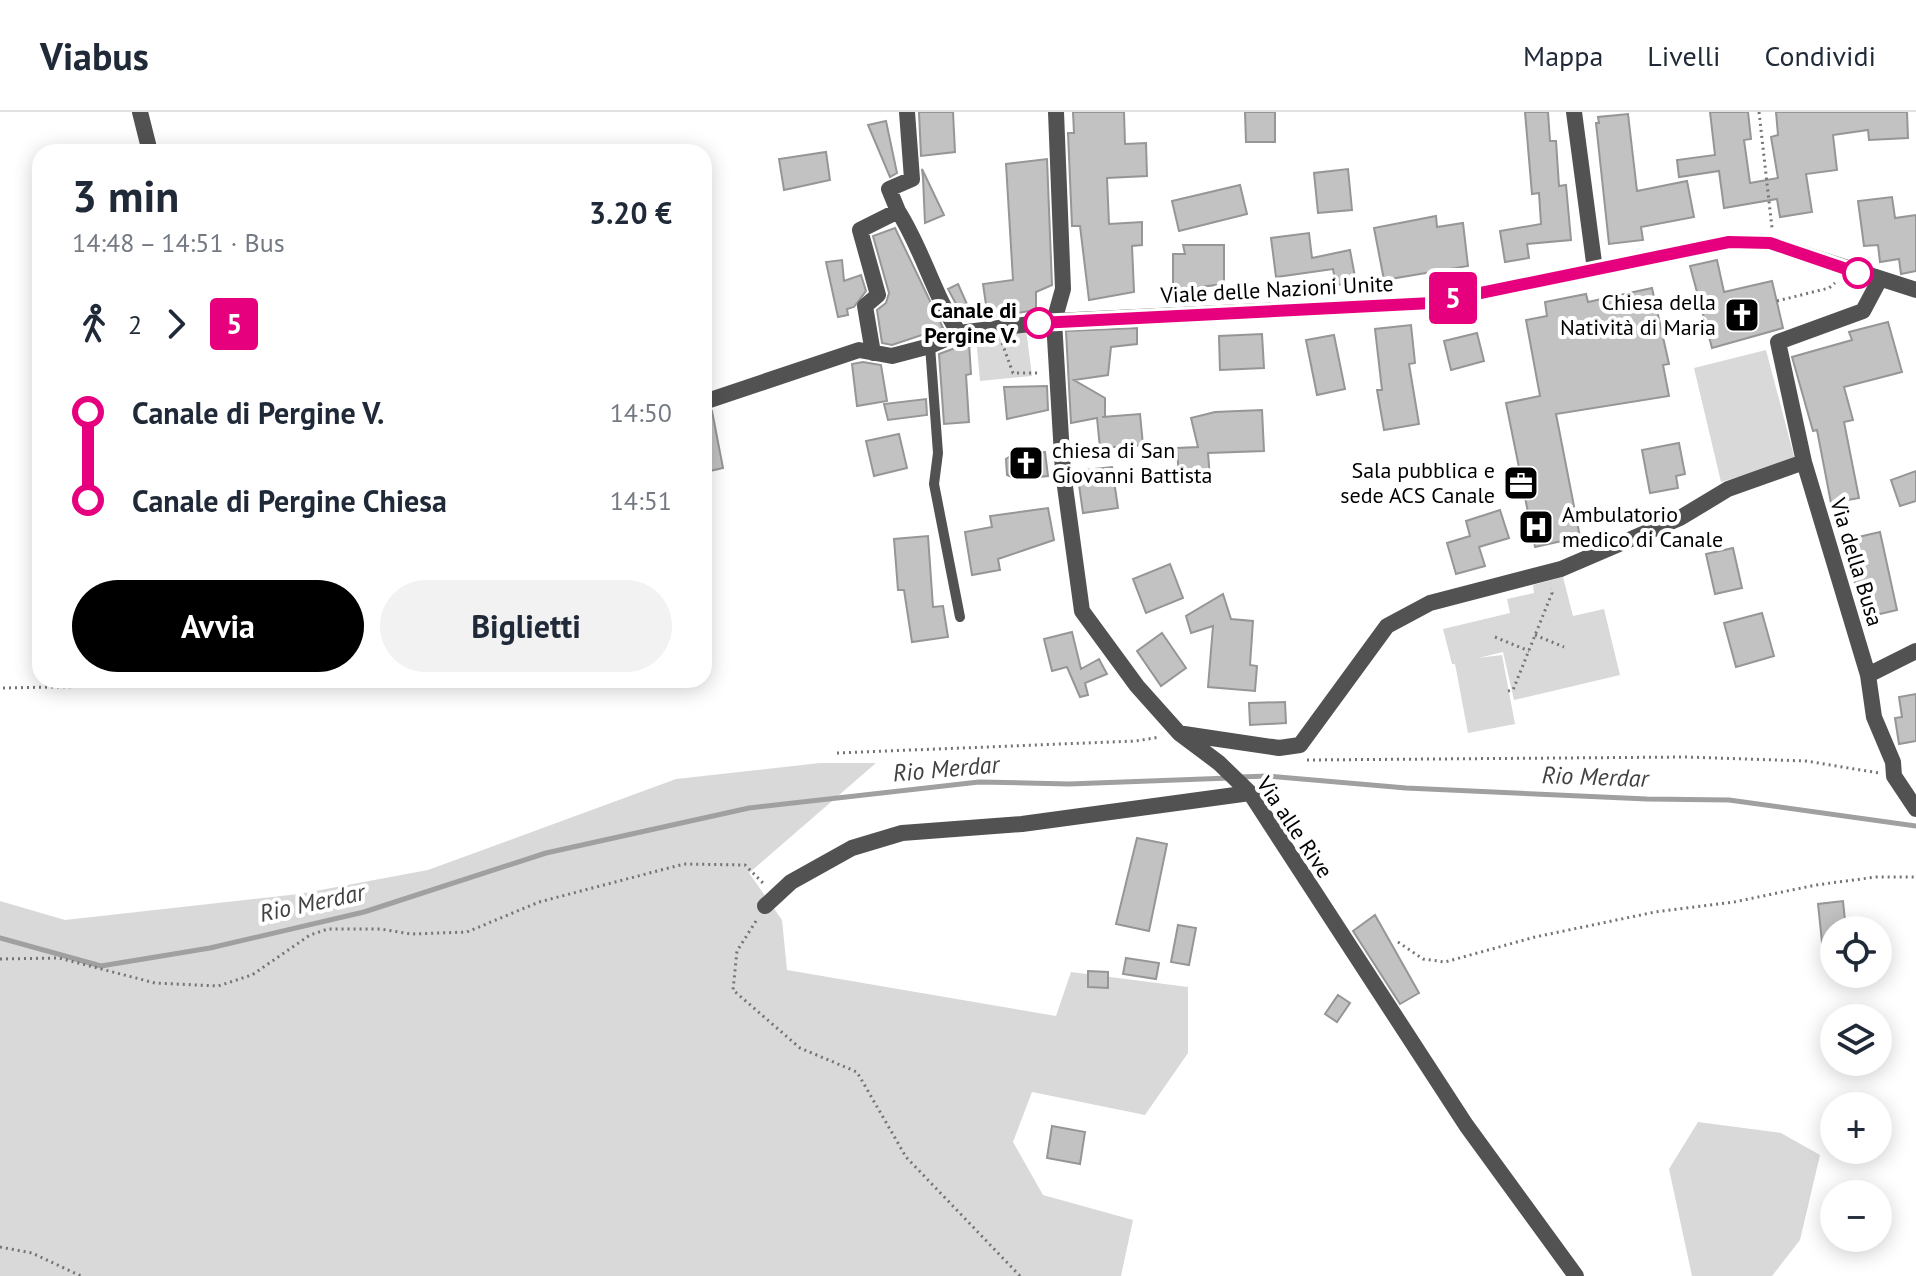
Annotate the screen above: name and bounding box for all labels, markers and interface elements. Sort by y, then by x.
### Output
text: Viabus [40,31,149,80]
text: Mappa [1523,37,1603,74]
text: Livelli [1647,37,1721,74]
text: Condividi [1765,37,1876,74]
text: 3 min [72,167,179,224]
text: 3.20 € [589,193,672,232]
text: 14:48 – 14:51 · Bus [72,226,285,259]
unlabelled marker [1843,258,1873,288]
street label: Viale delle Nazioni Unite [1159,269,1394,309]
line badge: 5 [1427,272,1479,324]
text: 5 [1445,279,1461,316]
place label: Chiesa della Natività di Maria [1560,288,1716,341]
place label: Canale di Pergine V. [924,296,1017,349]
church icon: Chiesa della Natività di Maria [1723,296,1761,334]
icon: walk [72,302,116,346]
icon: forward [154,302,198,346]
text: 5 [226,305,242,342]
text: 2 [128,308,142,341]
marker: Canale di Pergine V. [1024,308,1054,338]
text: Canale di Pergine V. [132,393,384,432]
text: 14:50 [610,396,672,429]
place label: chiesa di San Giovanni Battista [1052,436,1212,489]
church icon: chiesa di San Giovanni Battista [1007,444,1045,482]
place label: Sala pubblica e sede ACS Canale [1340,456,1495,509]
office icon: Sala pubblica e sede ACS Canale [1502,464,1540,502]
text: Canale di Pergine Chiesa [132,481,447,520]
text: 14:51 [610,484,672,517]
street label: Via della Busa [1824,493,1890,630]
place label: Ambulatorio medico di Canale [1562,500,1723,553]
hospital icon: Ambulatorio medico di Canale [1517,508,1555,546]
button: Avvia [72,580,364,672]
button: Biglietti [380,580,672,672]
water label: Rio Merdar [891,748,1003,789]
water label: Rio Merdar [1541,759,1651,794]
street label: Via alle Rive [1250,770,1339,883]
water label: Rio Merdar [257,876,369,929]
map controls [1820,916,1892,1252]
button: locate [1820,916,1892,988]
button: layers [1820,1004,1892,1076]
button: + [1820,1092,1892,1164]
button: − [1820,1180,1892,1252]

